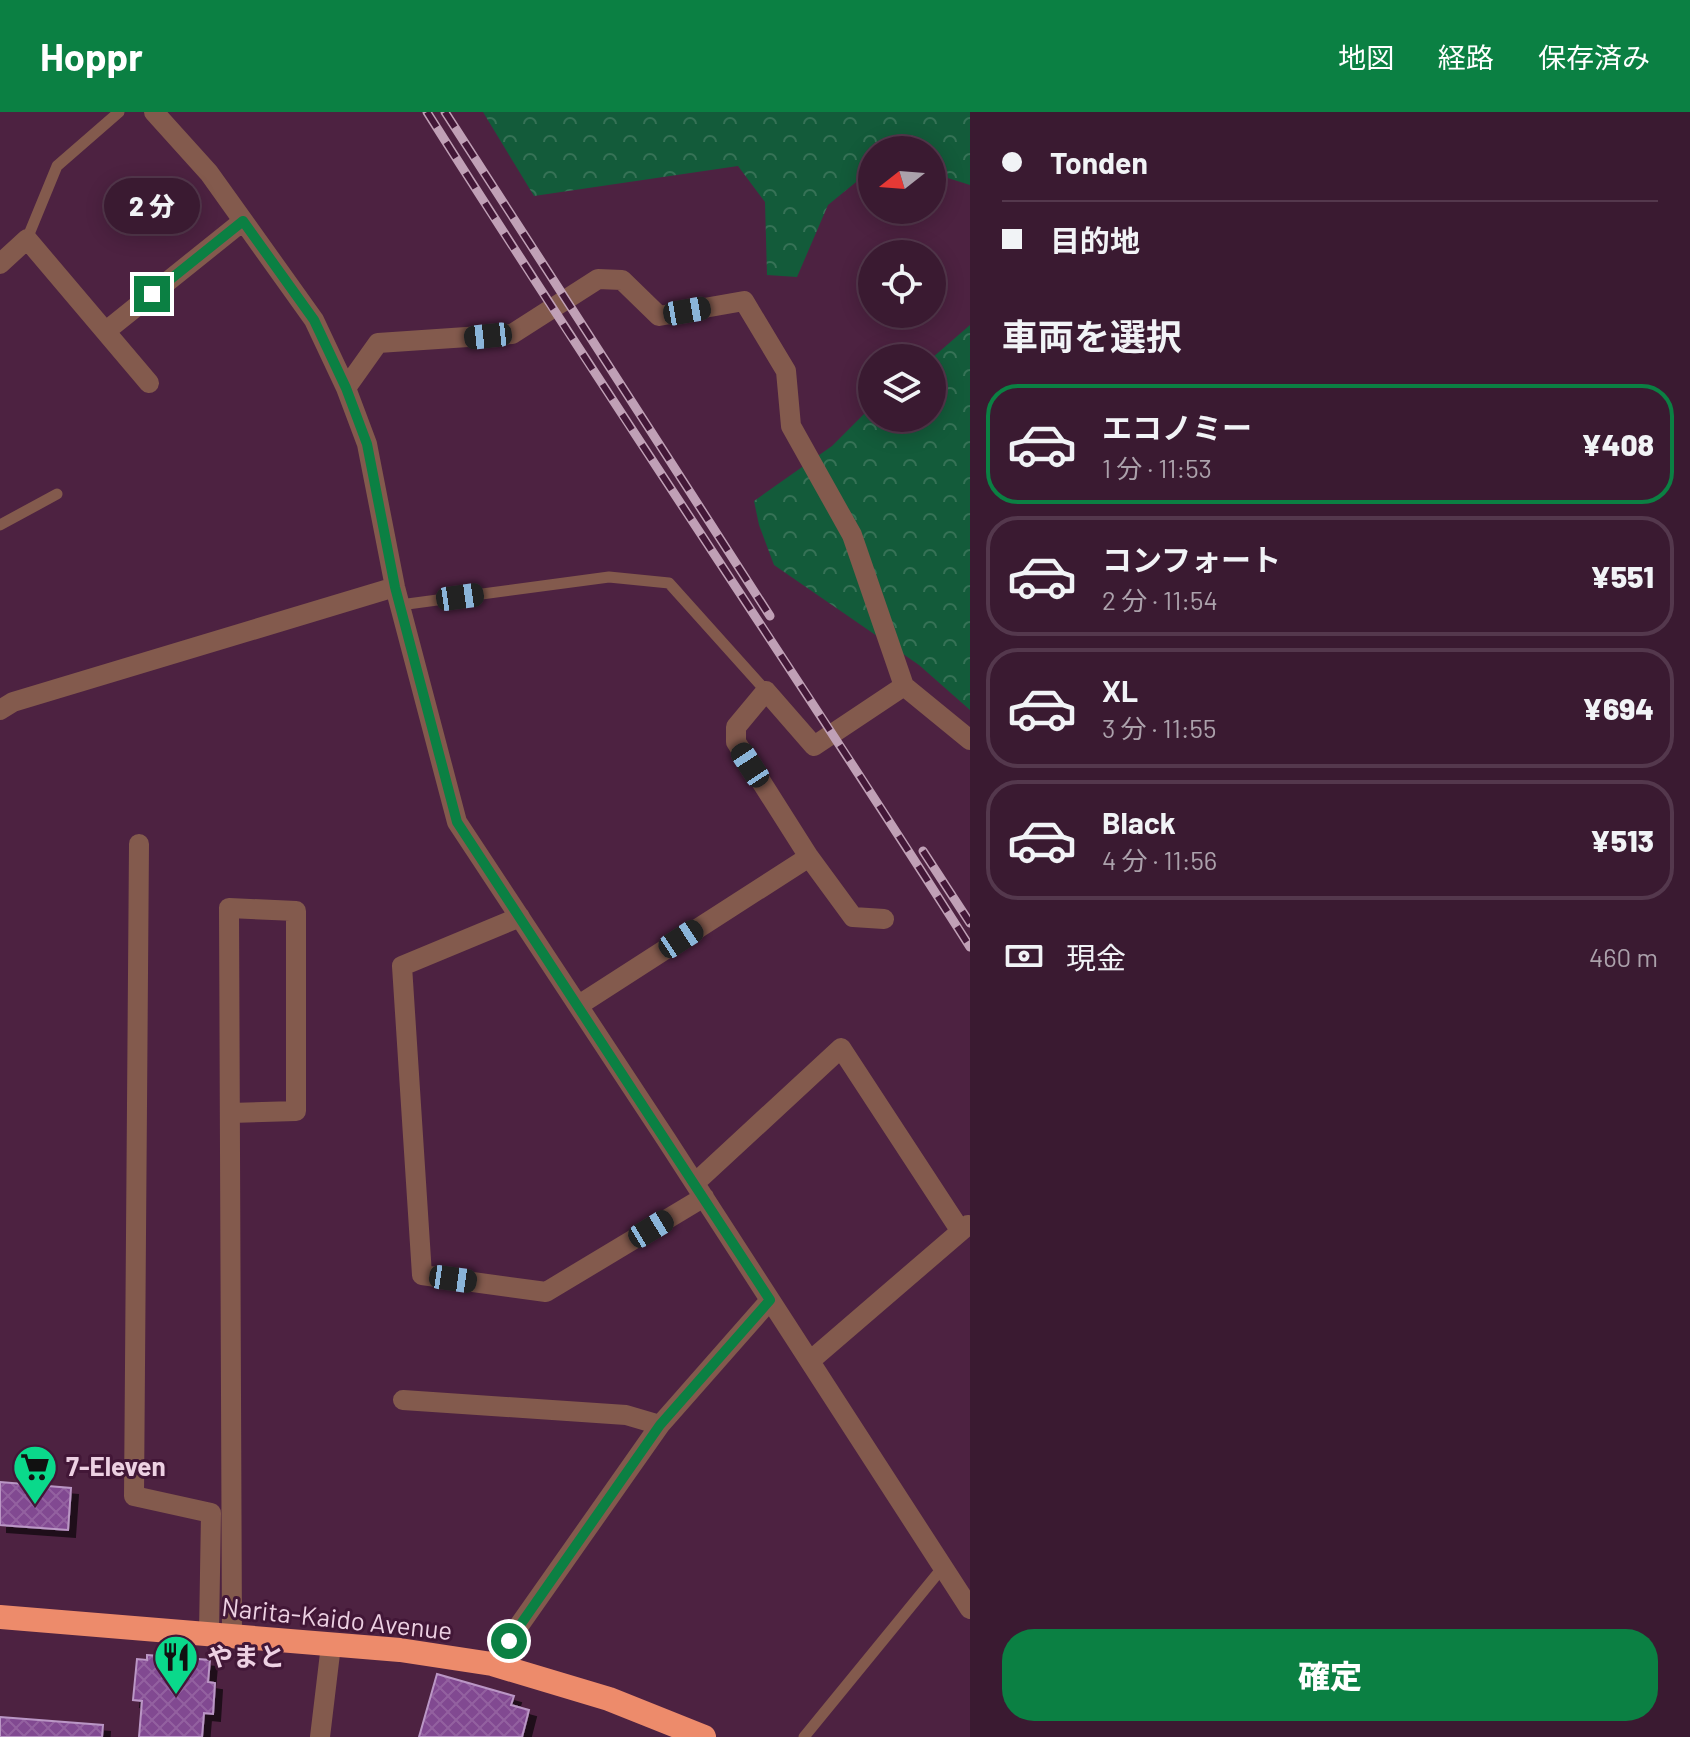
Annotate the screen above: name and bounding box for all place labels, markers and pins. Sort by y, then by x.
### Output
supermarket icon: 7-Eleven [11,1443,59,1506]
place label: 7-Eleven [66,1450,166,1481]
restaurant icon: やまと [152,1633,200,1696]
place label: やまと [207,1640,285,1671]

